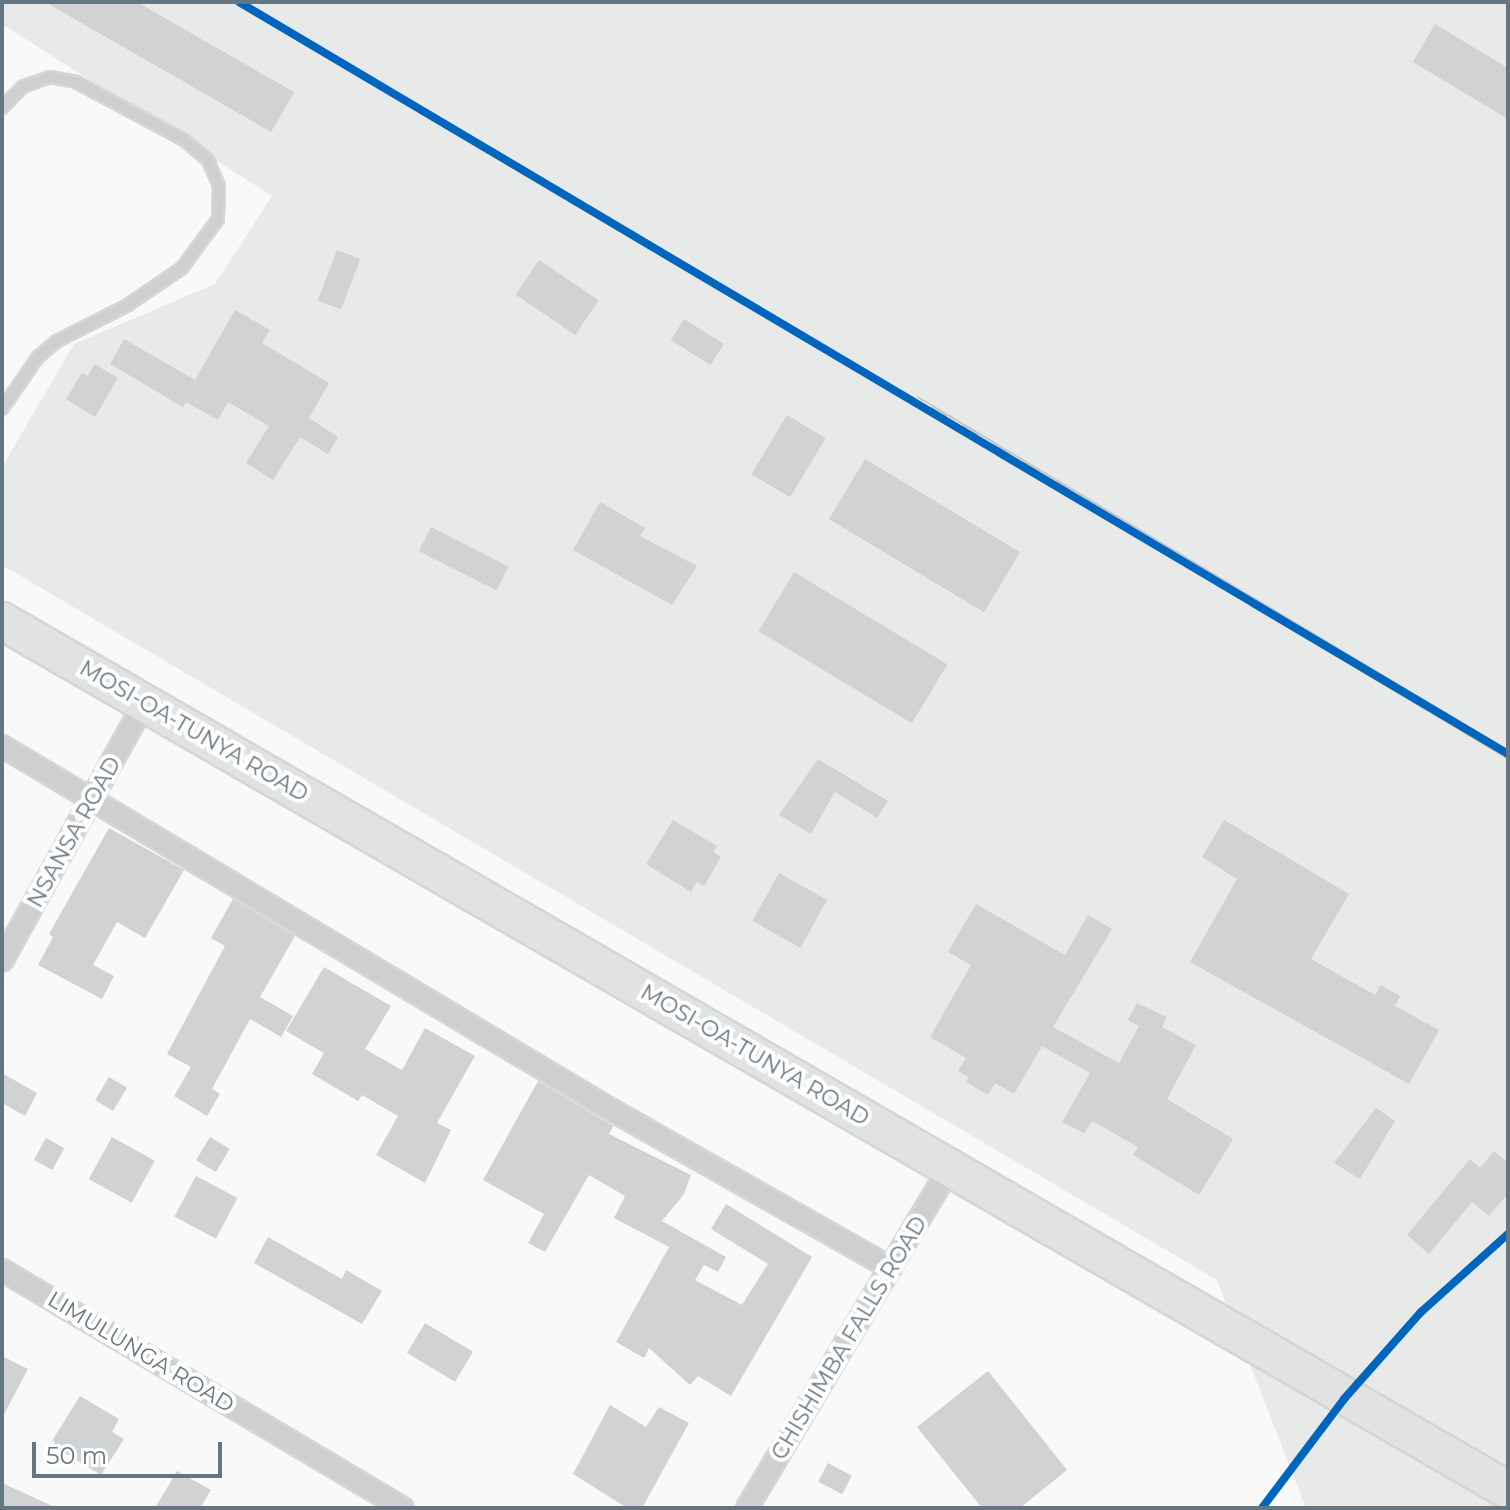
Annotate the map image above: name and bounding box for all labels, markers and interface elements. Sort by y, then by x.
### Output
street label: MOSI-OA-TUNYA ROAD [75,655,313,807]
street label: NSANSA ROAD [22,752,126,912]
street label: MOSI-OA-TUNYA ROAD [636,979,874,1131]
street label: CHISHIMBA FALLS ROAD [766,1211,932,1465]
street label: LIMULUNGA ROAD [43,1286,239,1418]
scale bar [36,1426,226,1476]
text: 50 m [46,1441,107,1470]

